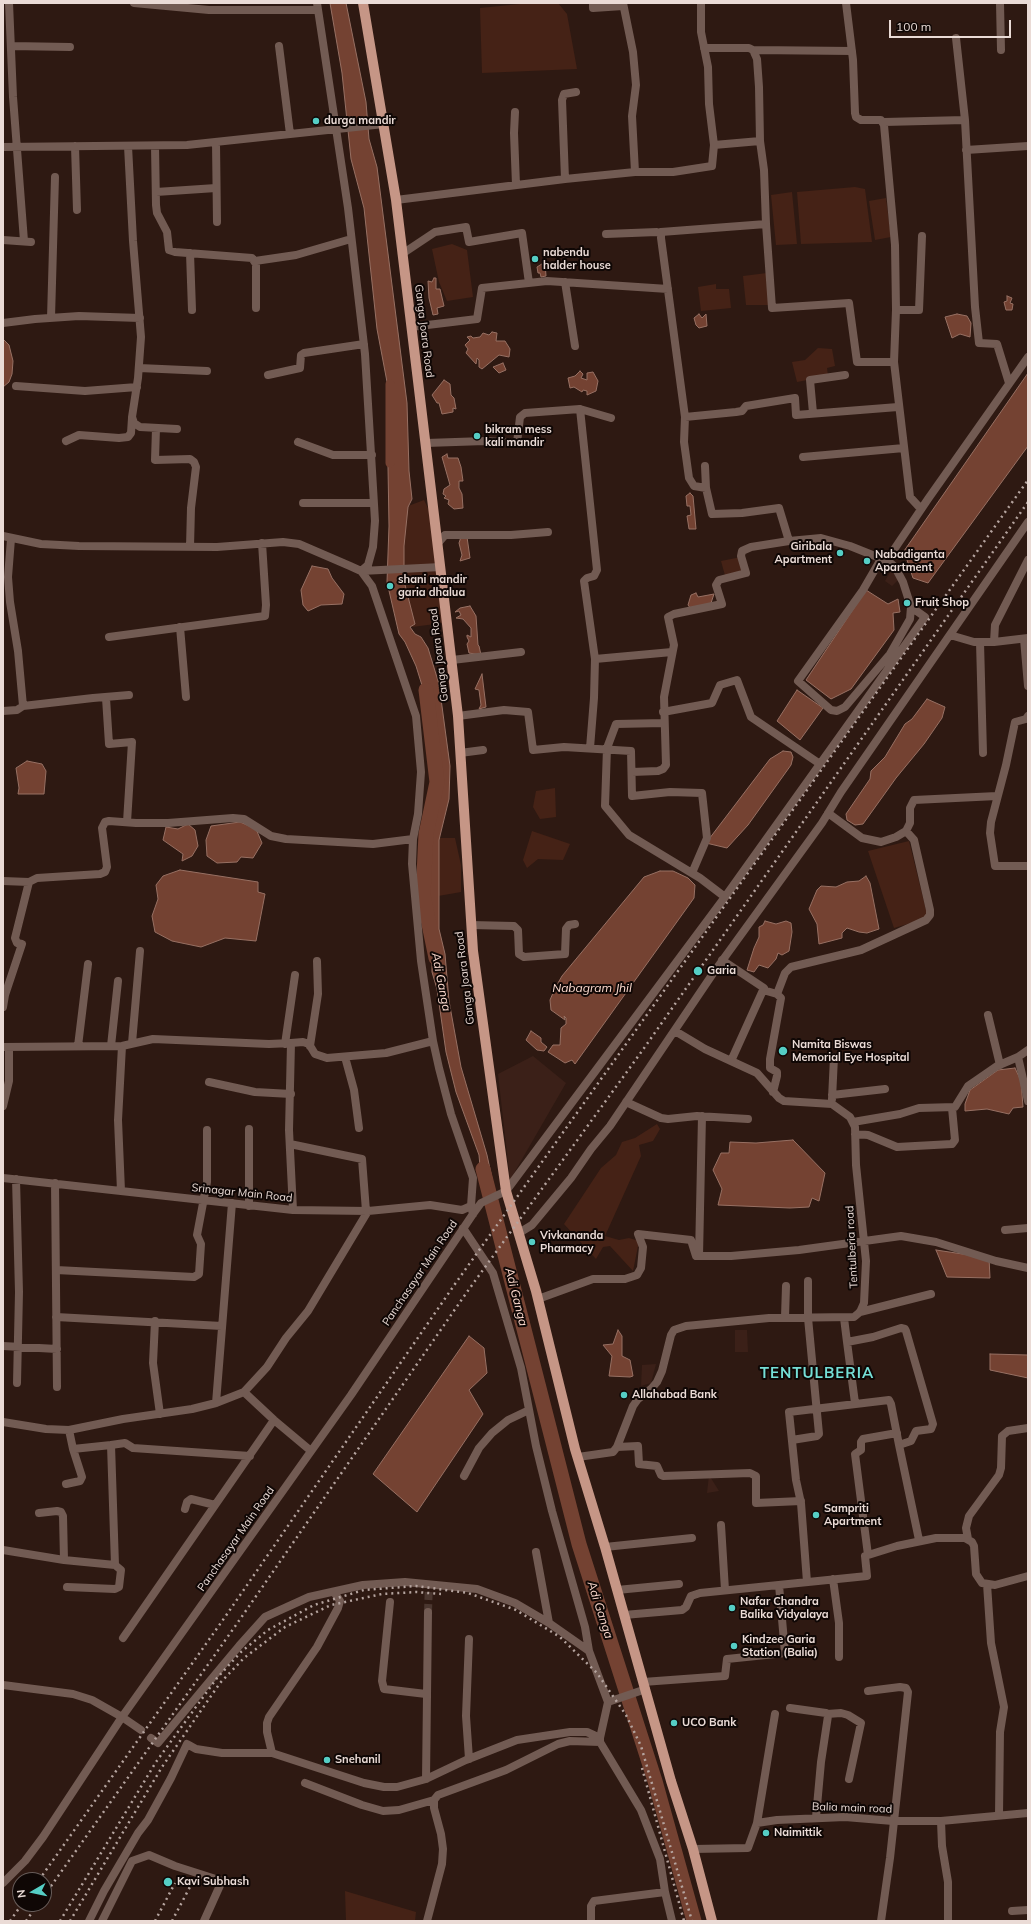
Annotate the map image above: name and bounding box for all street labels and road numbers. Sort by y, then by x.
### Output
street label: Ganga Joara Road [412,284,436,378]
street label: Ganga Joara Road [427,608,451,702]
street label: Ganga Joara Road [453,931,477,1025]
street label: Srinagar Main Road [191,1181,293,1205]
street label: Tentulberia road [843,1205,861,1289]
street label: Panchasayar Main Road [380,1218,460,1328]
street label: Panchasayar Main Road [195,1484,277,1594]
street label: Balia main road [812,1800,892,1816]

